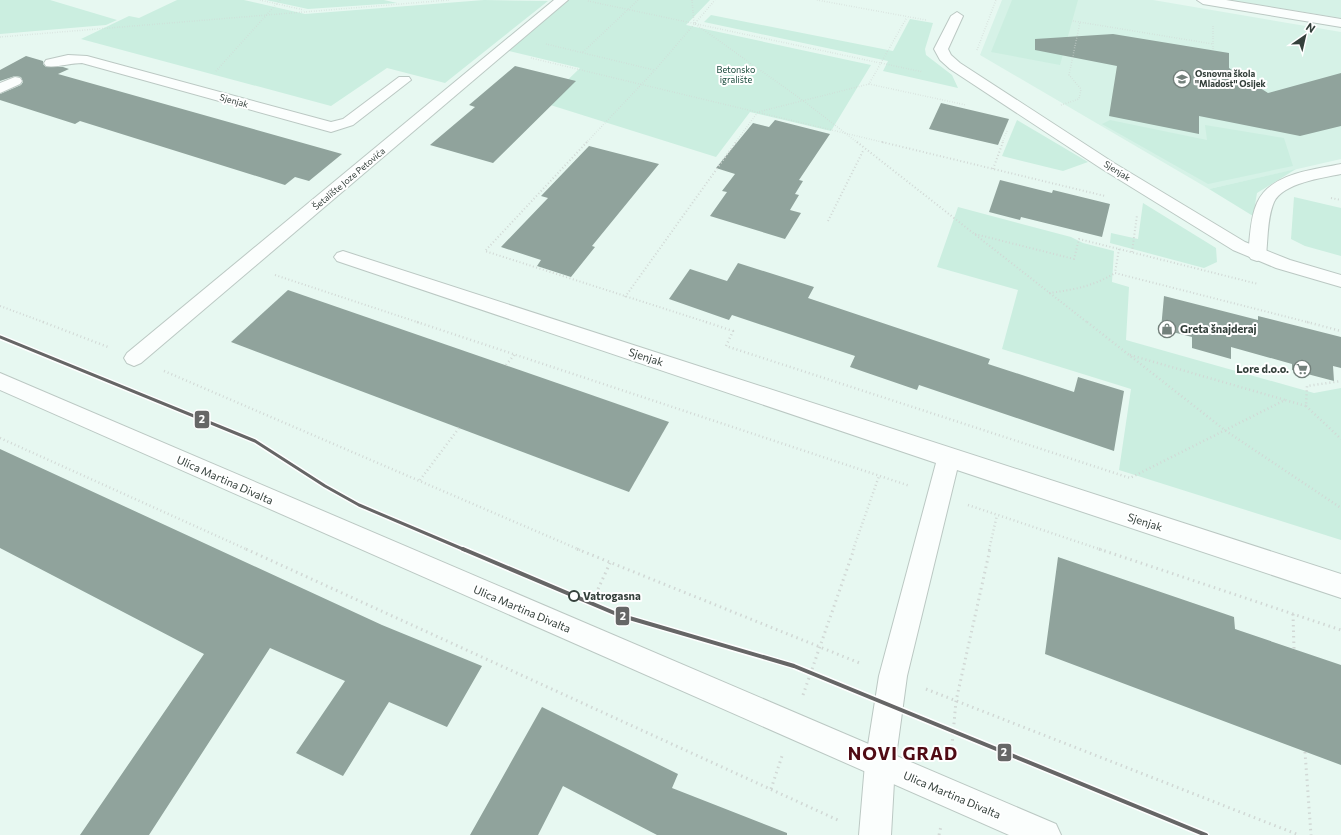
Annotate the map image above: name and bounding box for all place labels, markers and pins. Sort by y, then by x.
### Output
place label: Osnovna škola ''Mladost'' Osijek [1195,68,1266,89]
school or university icon: Osnovna škola ''Mladost'' Osijek [1172,69,1192,89]
shop icon: Greta šnajderaj [1157,319,1177,339]
place label: Greta šnajderaj [1180,322,1257,335]
supermarket icon: Lore d.o.o. [1292,359,1312,379]
place label: Lore d.o.o. [1236,362,1289,375]
place label: Vatrogasna [583,589,641,602]
marker: Vatrogasna [568,590,580,602]

